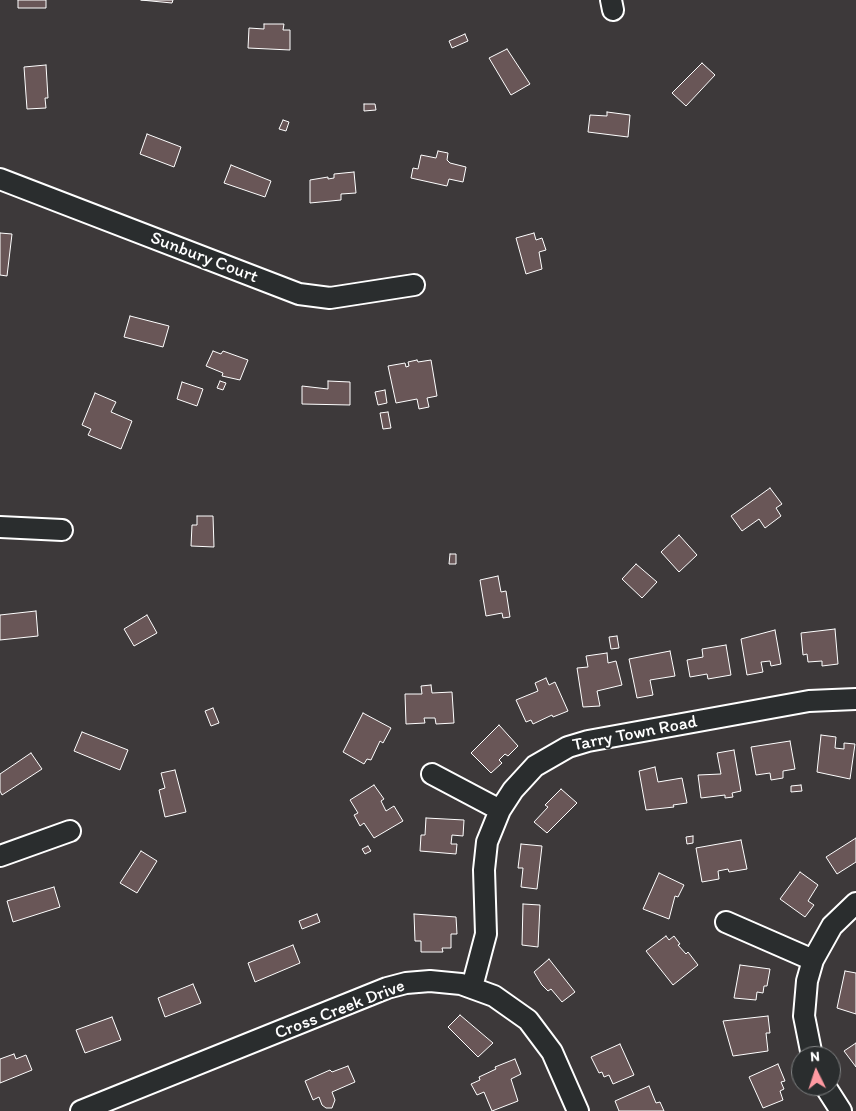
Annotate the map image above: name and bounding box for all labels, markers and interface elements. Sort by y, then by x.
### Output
street label: Sunbury Court [147,228,261,288]
street label: Tarry Town Road [571,711,699,757]
street label: Cross Creek Drive [272,975,408,1045]
north arrow [791,1046,841,1096]
text: N [810,1048,820,1065]

